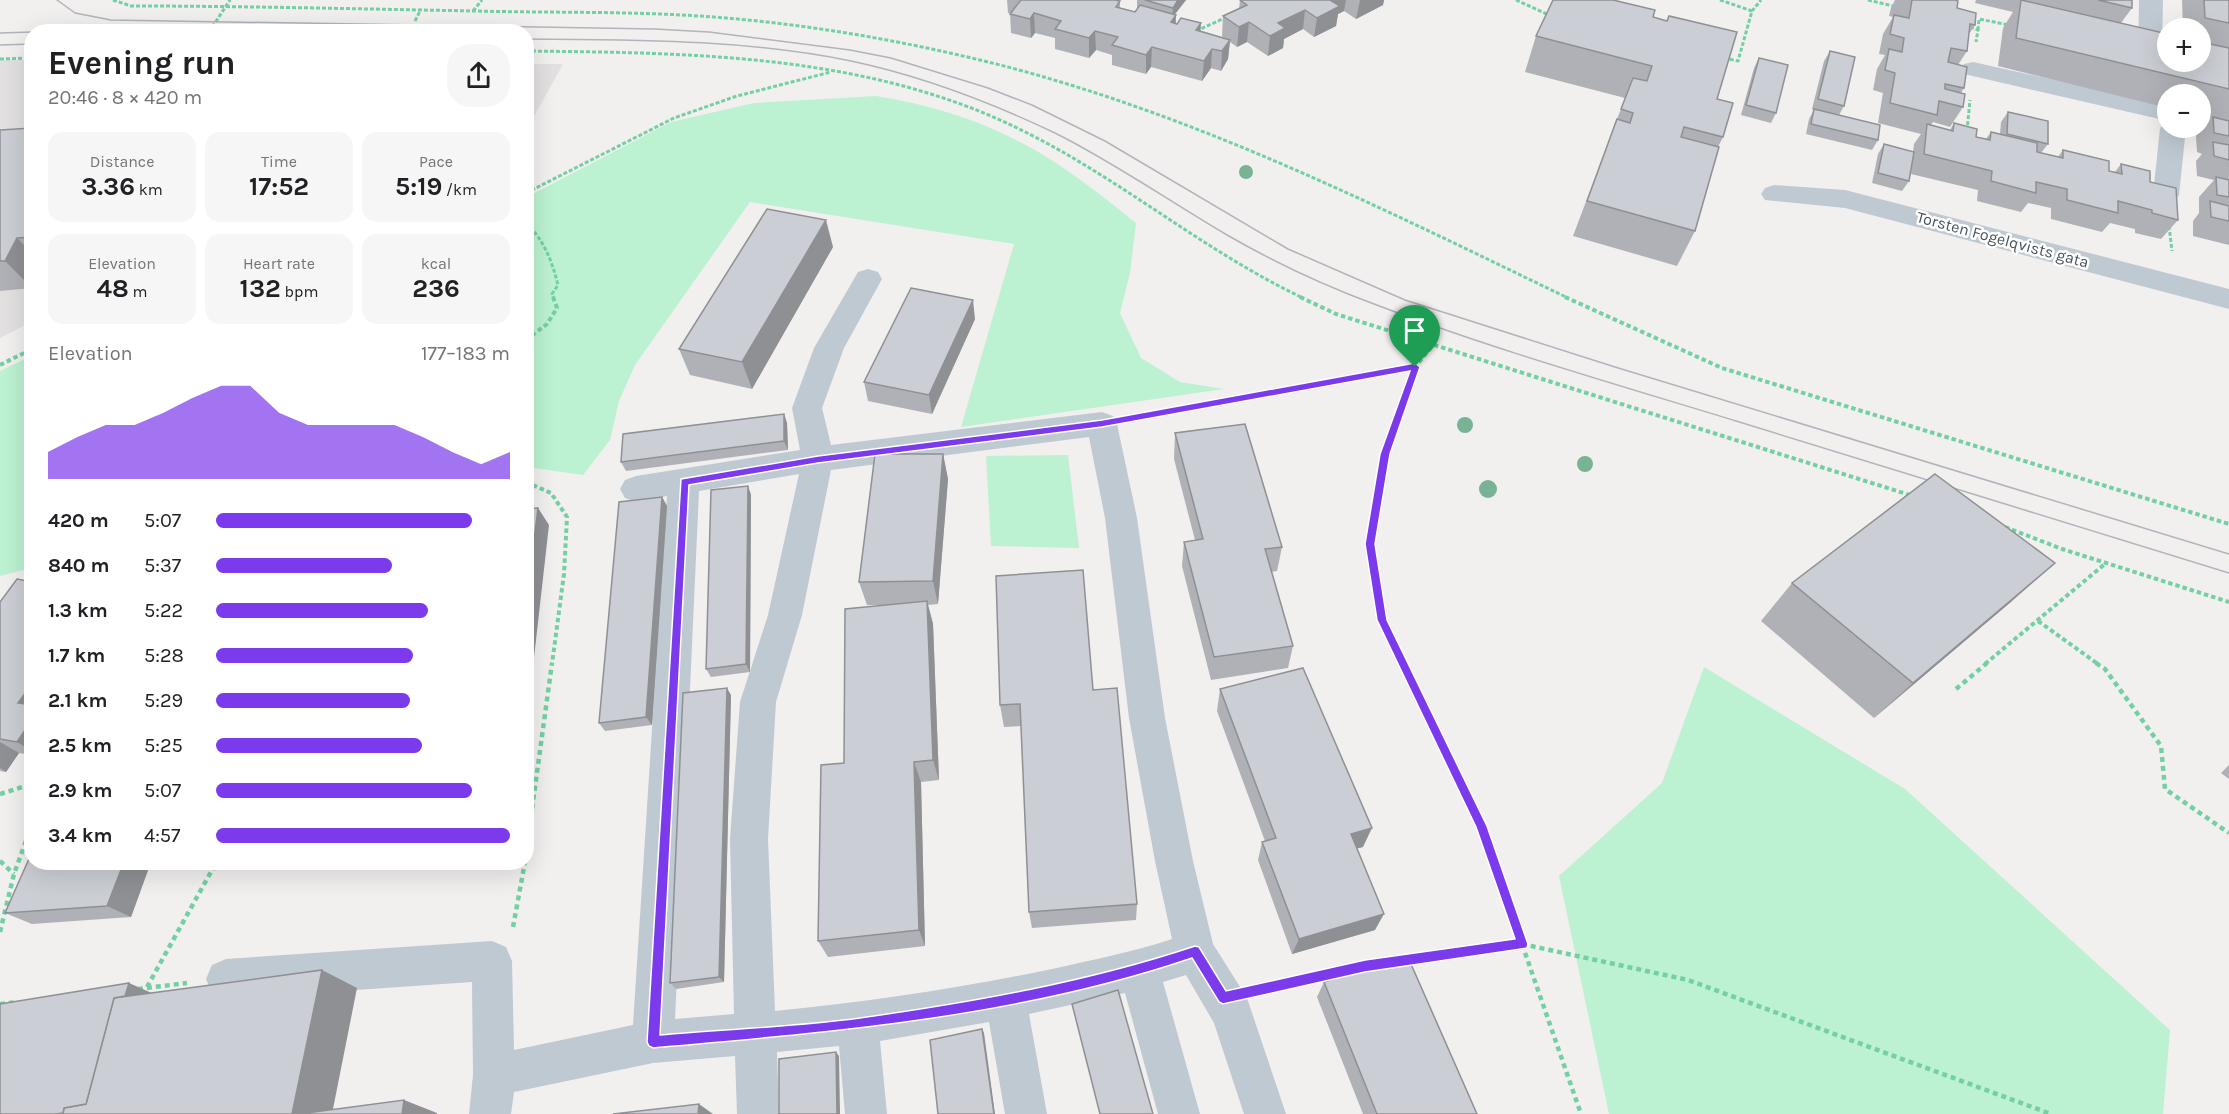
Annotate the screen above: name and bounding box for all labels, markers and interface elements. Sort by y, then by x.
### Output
map controls [2157,18,2211,138]
button: + [2157,18,2211,72]
text: Evening run [48,44,236,82]
button: share [447,44,510,107]
button: − [2157,84,2211,138]
text: 20:46 · 8 × 420 m [48,86,202,109]
text: Distance [90,152,154,171]
text: Time [261,152,297,171]
text: Pace [419,152,453,171]
text: 3.36 [81,171,135,202]
text: 17:52 [249,171,309,202]
text: 5:19 [395,171,442,202]
text: km [135,180,163,199]
text: /km [442,180,477,199]
street label: Torsten Fogelqvists gata [1915,207,2091,272]
text: Elevation [88,254,156,273]
text: Heart rate [243,254,315,273]
text: kcal [421,254,451,273]
text: 48 [96,273,129,304]
text: 132 [240,273,281,304]
text: 236 [412,273,460,304]
text: m [129,282,148,301]
text: bpm [281,282,318,301]
pin [1389,305,1440,367]
icon: arrive [1398,314,1431,347]
text: Elevation [48,342,133,365]
text: 177–183 m [421,342,510,365]
text: 420 m [48,509,109,532]
text: 5:07 [144,509,181,532]
text: 840 m [48,554,110,577]
text: 5:37 [144,554,181,577]
text: 1.3 km [48,599,108,622]
text: 5:22 [144,599,183,622]
text: 1.7 km [48,644,105,667]
text: 5:28 [144,644,184,667]
text: 2.1 km [48,689,107,712]
text: 5:29 [144,689,183,712]
text: 2.5 km [48,734,112,757]
text: 5:25 [144,734,183,757]
text: 2.9 km [48,779,112,802]
text: 5:07 [144,779,181,802]
text: 3.4 km [48,824,113,847]
text: 4:57 [144,824,180,847]

